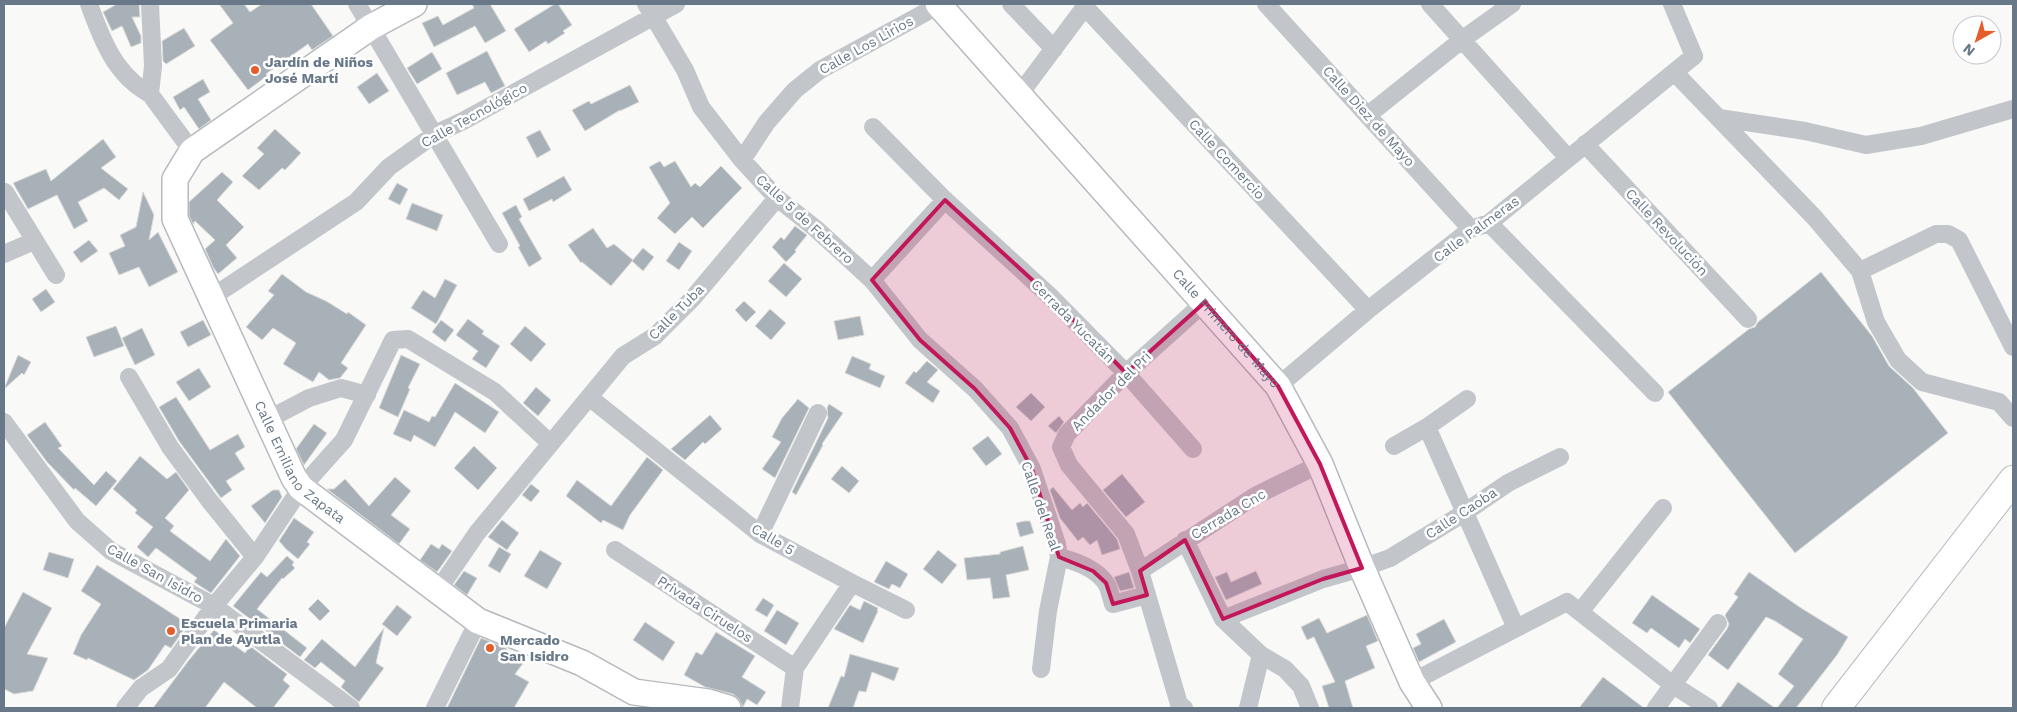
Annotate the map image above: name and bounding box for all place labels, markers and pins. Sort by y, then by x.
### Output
place label: Jardín de Niños José Martí [265,54,374,86]
marker: Jardín de Niños José Martí [249,64,261,76]
place label: Escuela Primaria Plan de Ayutla [181,615,298,647]
marker: Escuela Primaria Plan de Ayutla [165,625,177,637]
place label: Mercado San Isidro [500,632,569,664]
marker: Mercado San Isidro [484,642,496,654]

